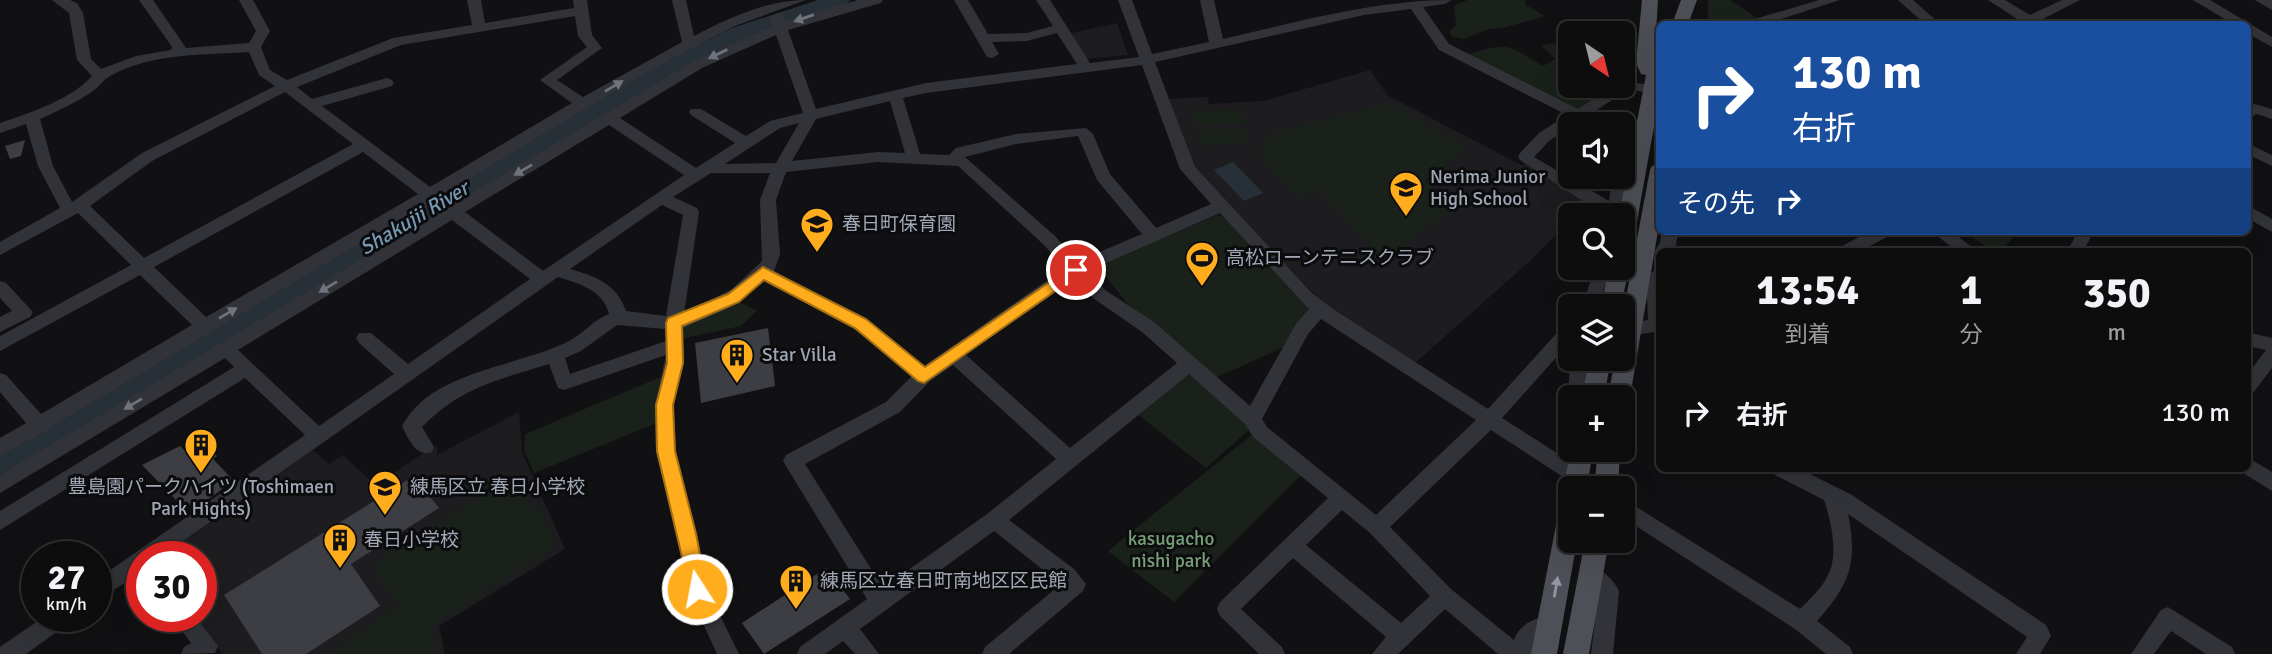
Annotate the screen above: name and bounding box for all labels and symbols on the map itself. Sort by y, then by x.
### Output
one-way arrow [794,13,815,24]
north arrow [1558,21,1634,98]
one-way arrow [708,48,728,60]
one-way arrow [604,79,623,92]
one-way arrow [513,164,532,176]
place label: Nerima Junior High School [1430,165,1545,211]
school or university icon: Nerima Junior High School [1387,169,1425,218]
water label: Shakujii River [355,174,476,261]
school or university icon: 春日町保育園 [798,205,836,254]
place label: 春日町保育園 [842,212,956,236]
sports icon: 高松ローンテニスクラブ [1183,239,1221,288]
pin [1046,240,1106,300]
place label: 高松ローンテニスクラブ [1226,246,1434,270]
one-way arrow [318,280,337,293]
one-way arrow [218,307,237,320]
building icon: Star Villa [718,336,756,385]
place label: Star Villa [762,343,837,367]
one-way arrow [123,398,142,411]
building icon: 豊島園パークハイツ (Toshimaen Park Hights) [182,426,220,475]
school or university icon: 練馬区立 春日小学校 [366,468,404,517]
place label: 豊島園パークハイツ (Toshimaen Park Hights) [68,475,334,521]
place label: 練馬区立 春日小学校 [410,475,585,499]
building icon: 春日小学校 [321,521,359,570]
park label: kasugacho nishi park [1128,527,1214,573]
place label: 春日小学校 [364,528,459,552]
speed limit sign: 30 [126,541,217,632]
position arrow [660,552,734,626]
building icon: 練馬区立春日町南地区区民館 [777,562,815,611]
place label: 練馬区立春日町南地区区民館 [820,569,1067,593]
one-way arrow [1551,576,1562,598]

